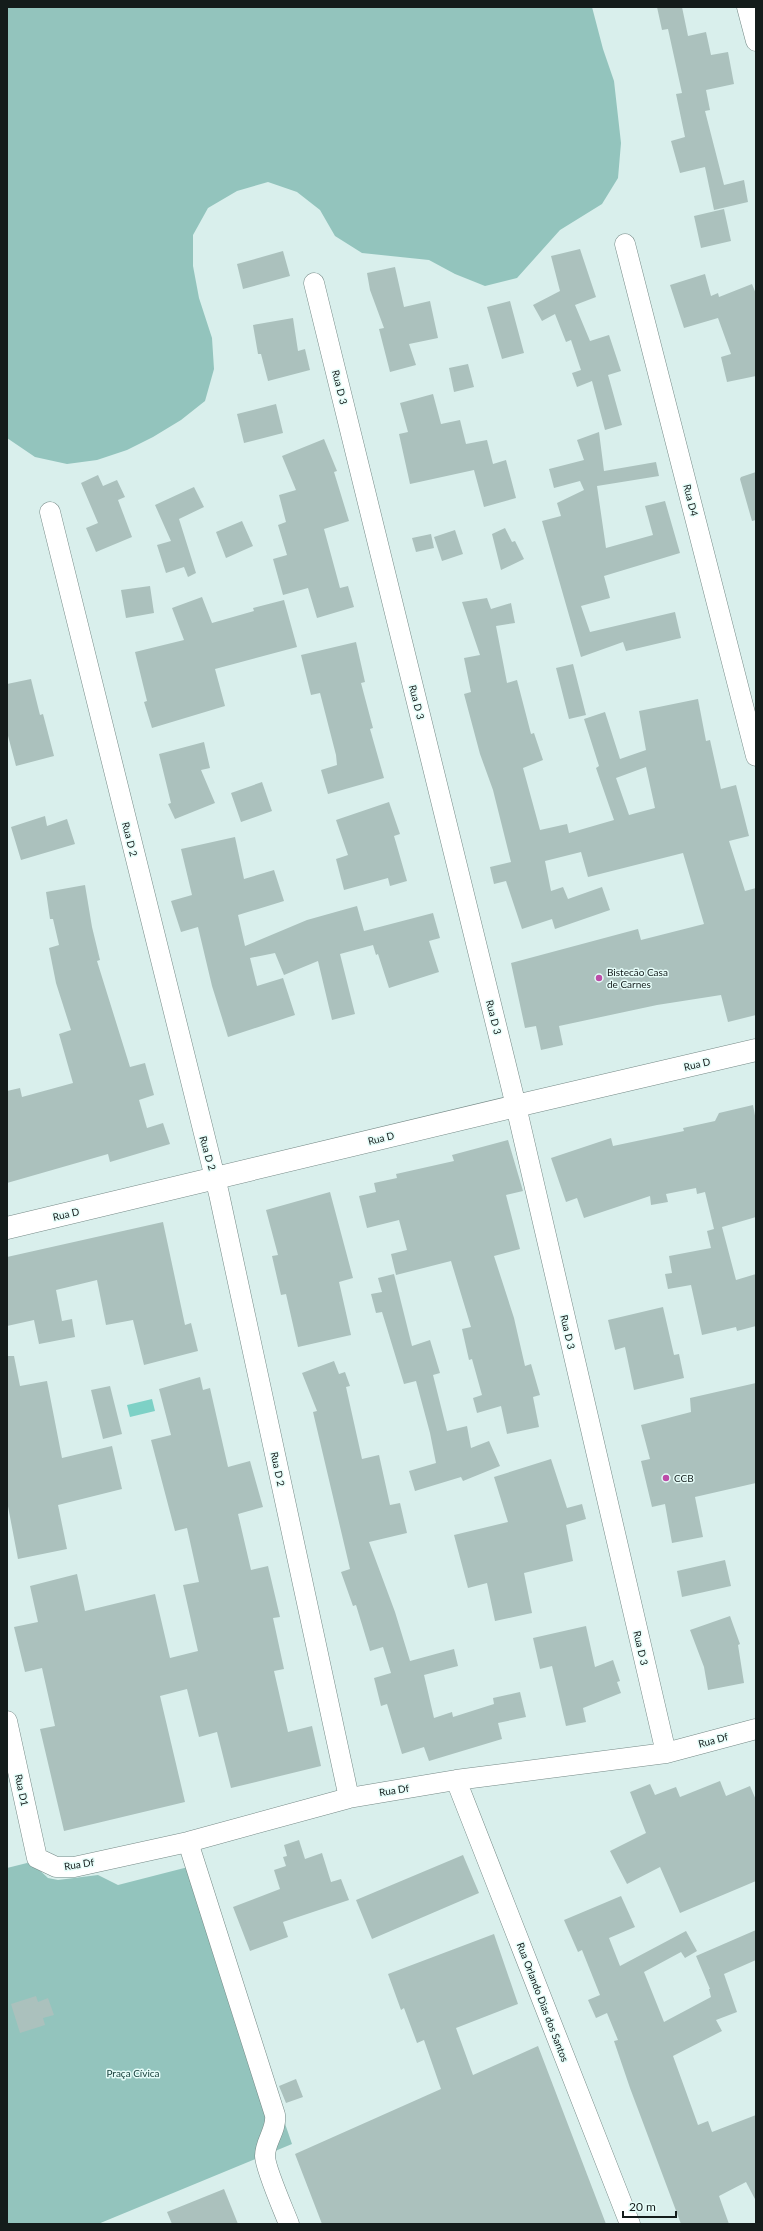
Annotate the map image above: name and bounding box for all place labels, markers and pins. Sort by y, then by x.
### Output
place label: Bistecão Casa de Carnes [607,966,668,990]
marker: Bistecão Casa de Carnes [594,973,604,983]
place label: CCB [674,1472,694,1484]
marker: CCB [661,1473,671,1483]

